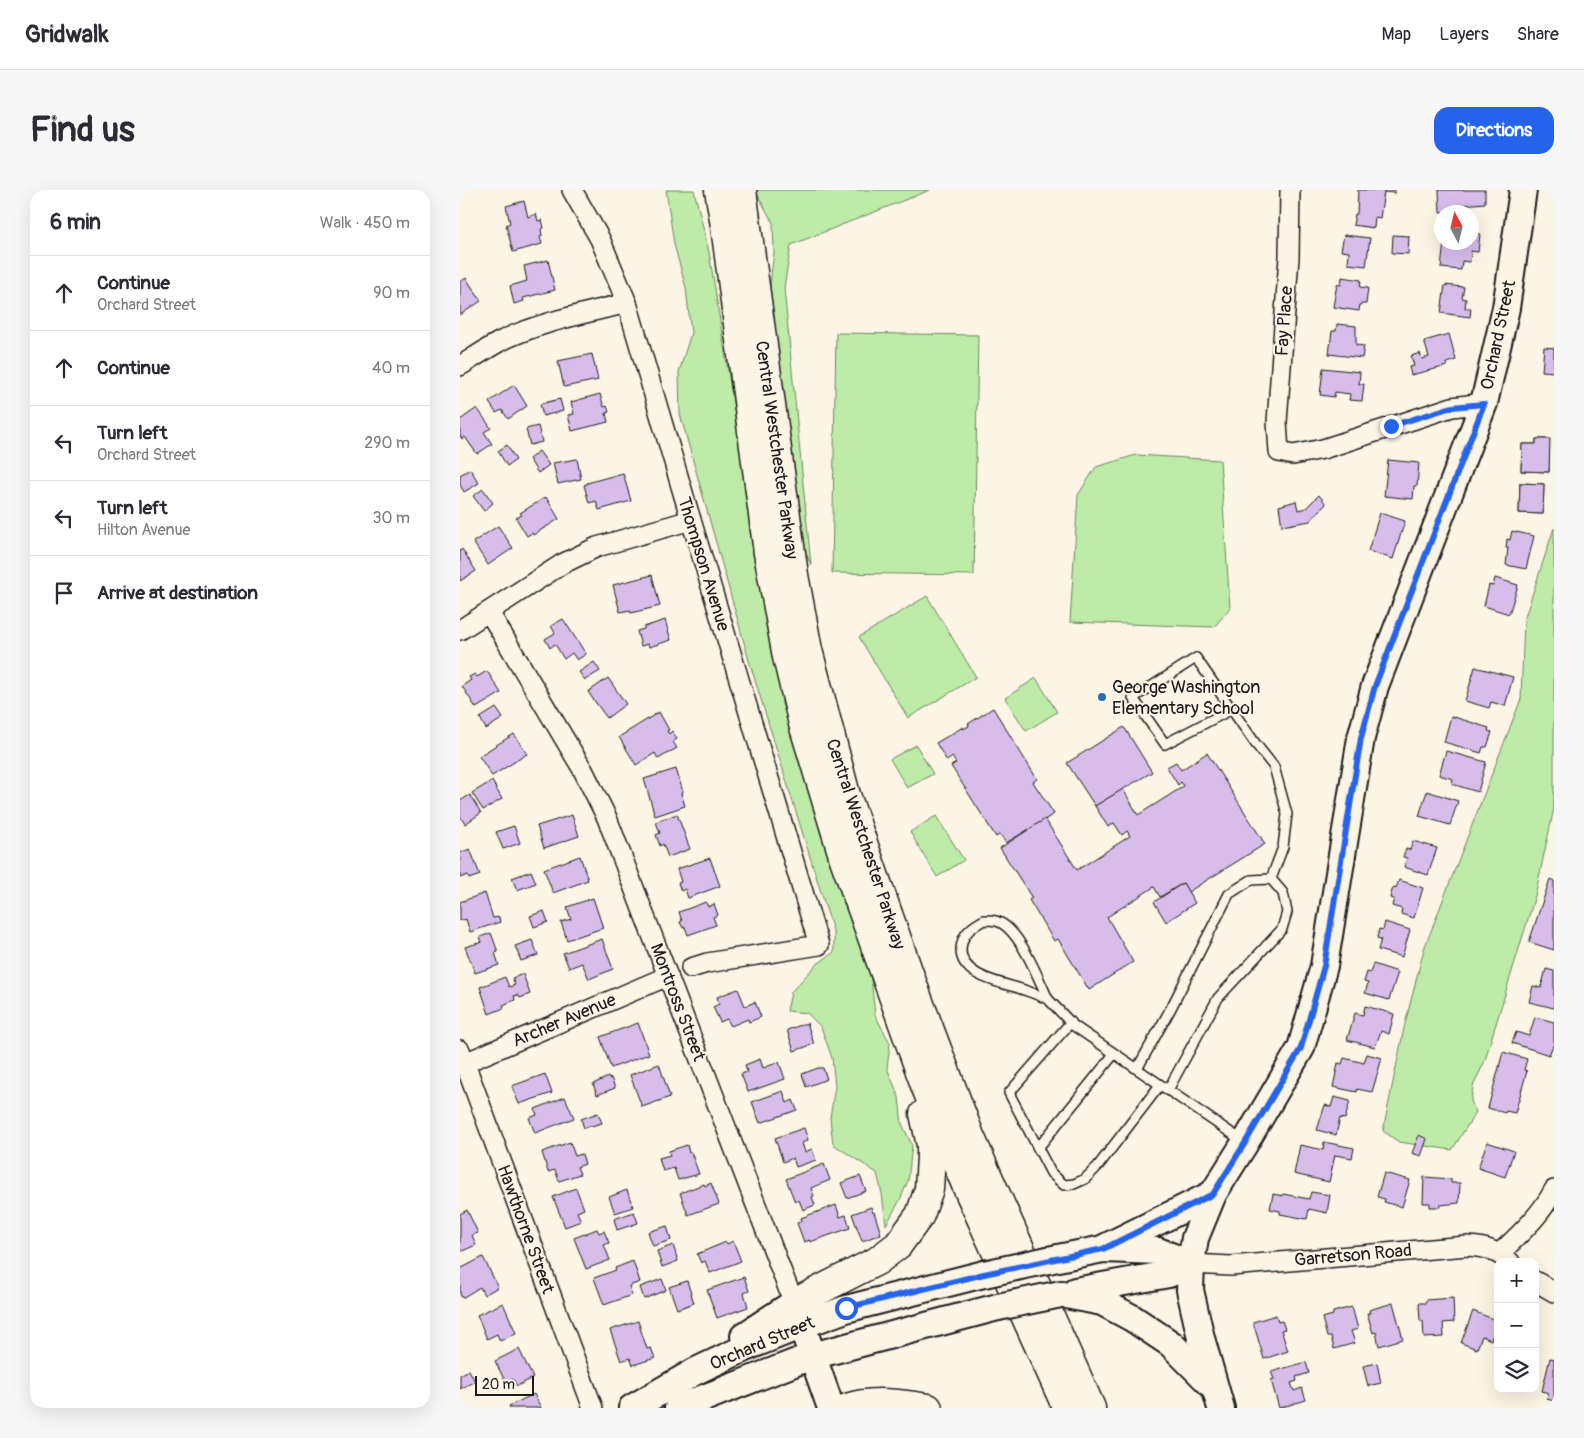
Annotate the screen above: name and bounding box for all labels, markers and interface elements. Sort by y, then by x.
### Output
text: Gridwalk [25,20,109,49]
text: Map [1382,23,1411,46]
text: Layers [1439,23,1489,46]
text: Share [1517,23,1559,46]
button: Directions [1434,107,1554,154]
text: Find us [30,108,135,152]
north arrow [1434,205,1479,250]
text: 6 min [50,209,101,236]
text: Walk · 450 m [320,213,410,233]
text: Continue [97,271,170,295]
street label: Orchard Street [1476,277,1521,392]
icon: ahead [50,279,78,307]
text: 90 m [373,283,410,303]
street label: Fay Place [1271,285,1298,357]
text: Orchard Street [97,295,196,315]
street label: Central Westchester Parkway [750,339,803,561]
icon: ahead [50,354,78,382]
text: Continue [97,356,170,380]
text: 40 m [372,358,410,378]
route end [1380,415,1403,438]
text: Turn left [97,421,167,445]
icon: left [50,429,78,457]
text: 290 m [364,433,410,453]
text: Orchard Street [97,445,196,465]
street label: Thompson Avenue [672,494,735,634]
text: Turn left [97,496,167,520]
icon: left [50,504,78,532]
text: 30 m [372,508,410,528]
text: Hilton Avenue [97,520,190,540]
icon: arrive [50,579,78,607]
text: Arrive at destination [97,581,258,605]
place label: George Washington Elementary School [1112,676,1260,720]
marker: George Washington Elementary School [1096,691,1108,703]
street label: Central Westchester Parkway [821,736,911,953]
street label: Montross Street [645,940,711,1065]
street label: Archer Avenue [509,988,620,1053]
street label: Hawthorne Street [492,1162,560,1297]
street label: Garretson Road [1293,1239,1413,1272]
map controls [1494,1258,1539,1393]
button: + [1494,1258,1539,1303]
route start [835,1297,858,1320]
button: − [1494,1303,1539,1348]
street label: Orchard Street [706,1311,819,1376]
button: layers [1494,1348,1539,1393]
scale bar [475,1373,534,1396]
text: 20 m [482,1376,515,1393]

